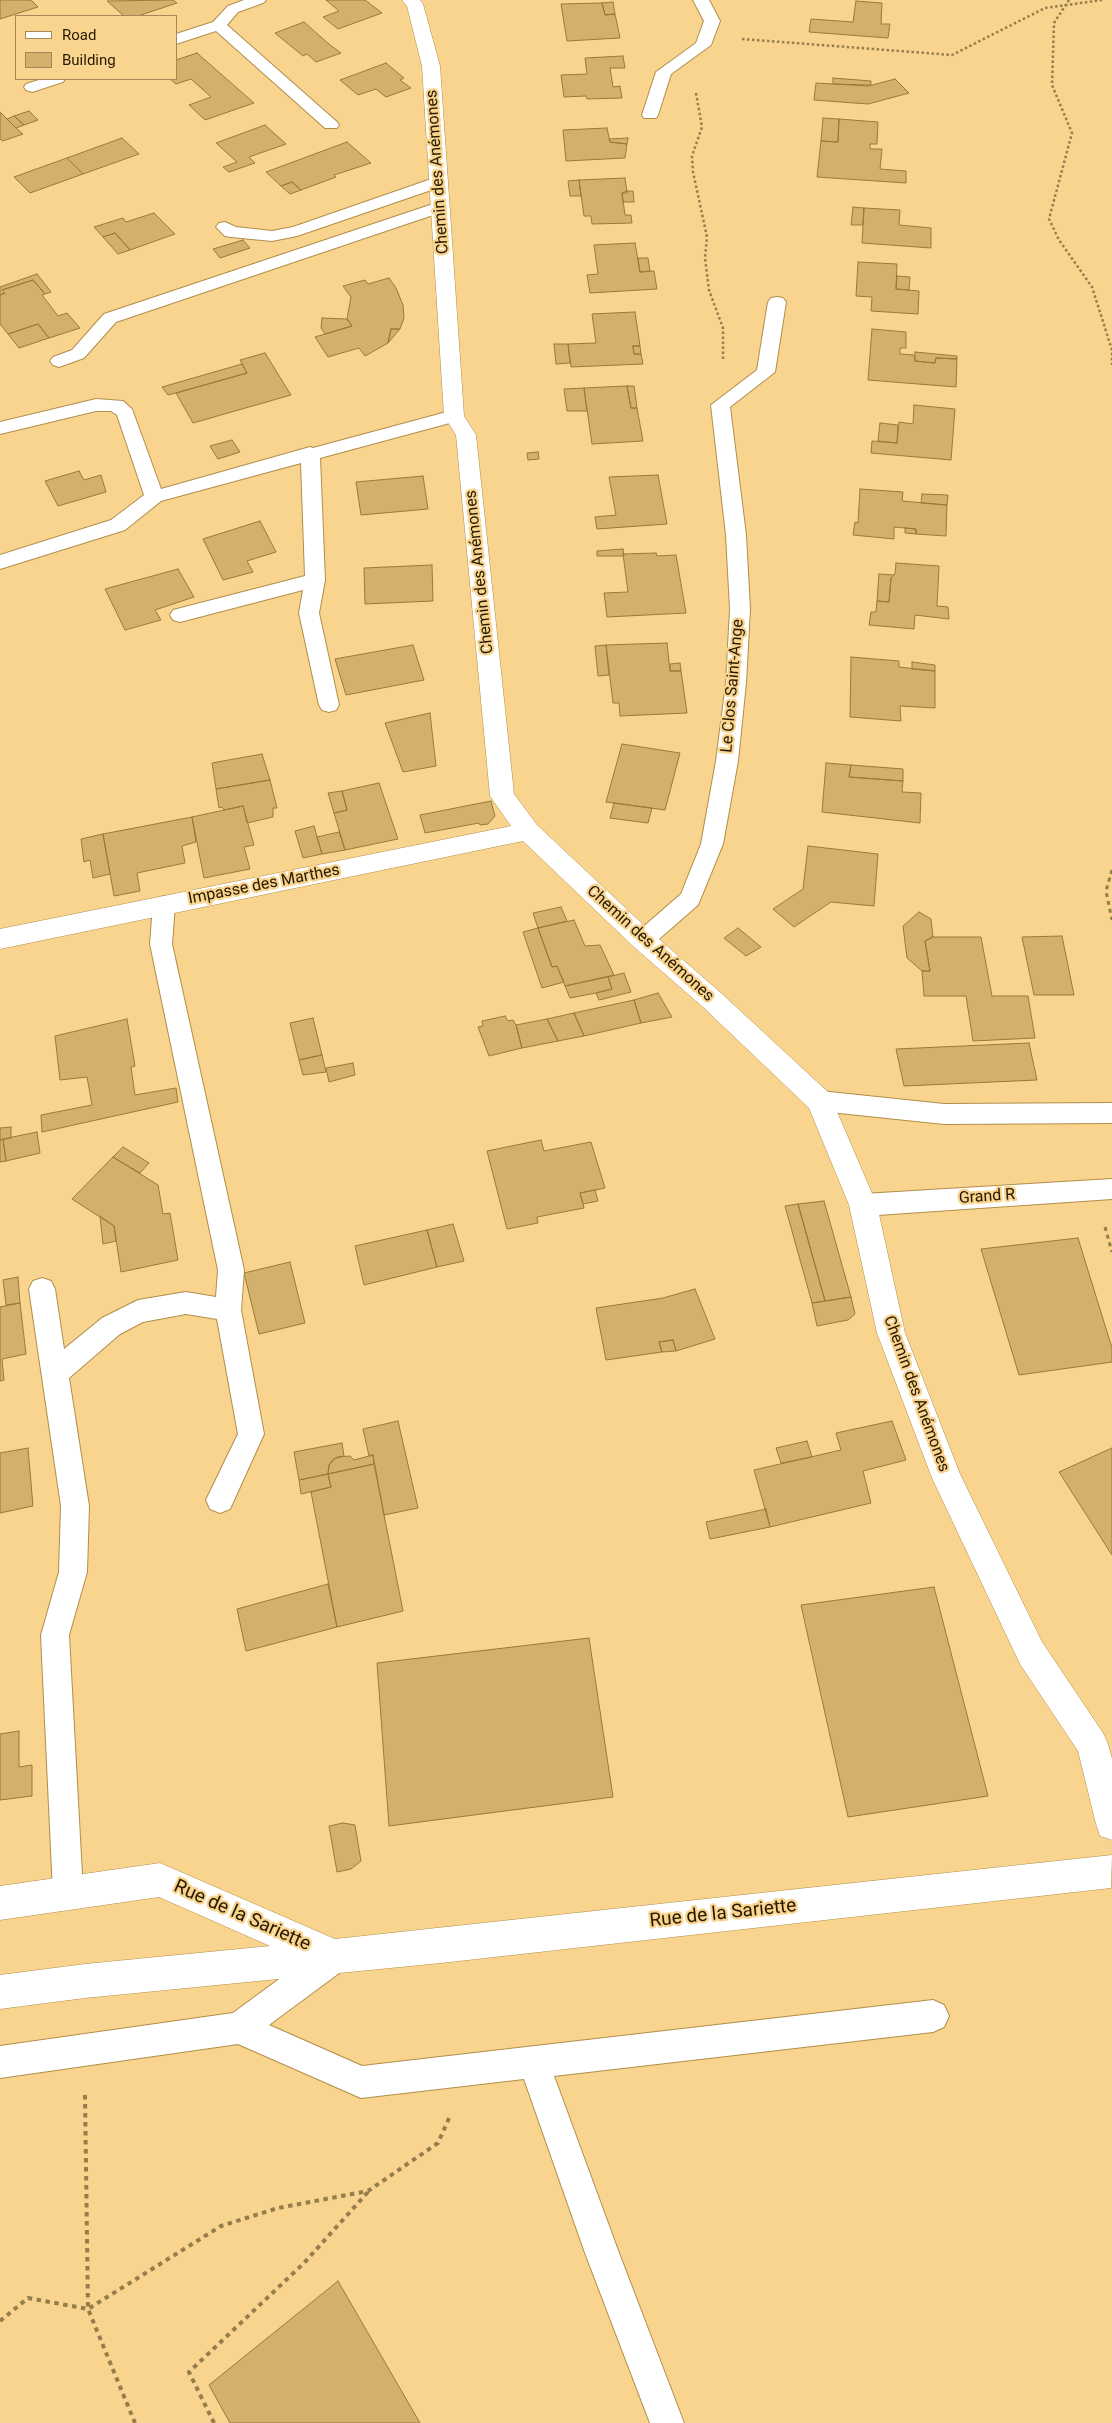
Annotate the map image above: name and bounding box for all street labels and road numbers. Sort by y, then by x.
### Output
street label: Chemin des Anémones [423,89,453,255]
street label: Chemin des Anémones [462,489,498,655]
street label: Le Clos Saint-Ange [718,618,748,754]
street label: Impasse des Marthes [187,861,341,909]
street label: Chemin des Anémones [582,882,718,1006]
street label: Grand R [958,1185,1016,1209]
street label: Chemin des Anémones [879,1313,953,1475]
street label: Rue de la Sariette [170,1876,314,1956]
street label: Rue de la Sariette [649,1895,797,1933]

